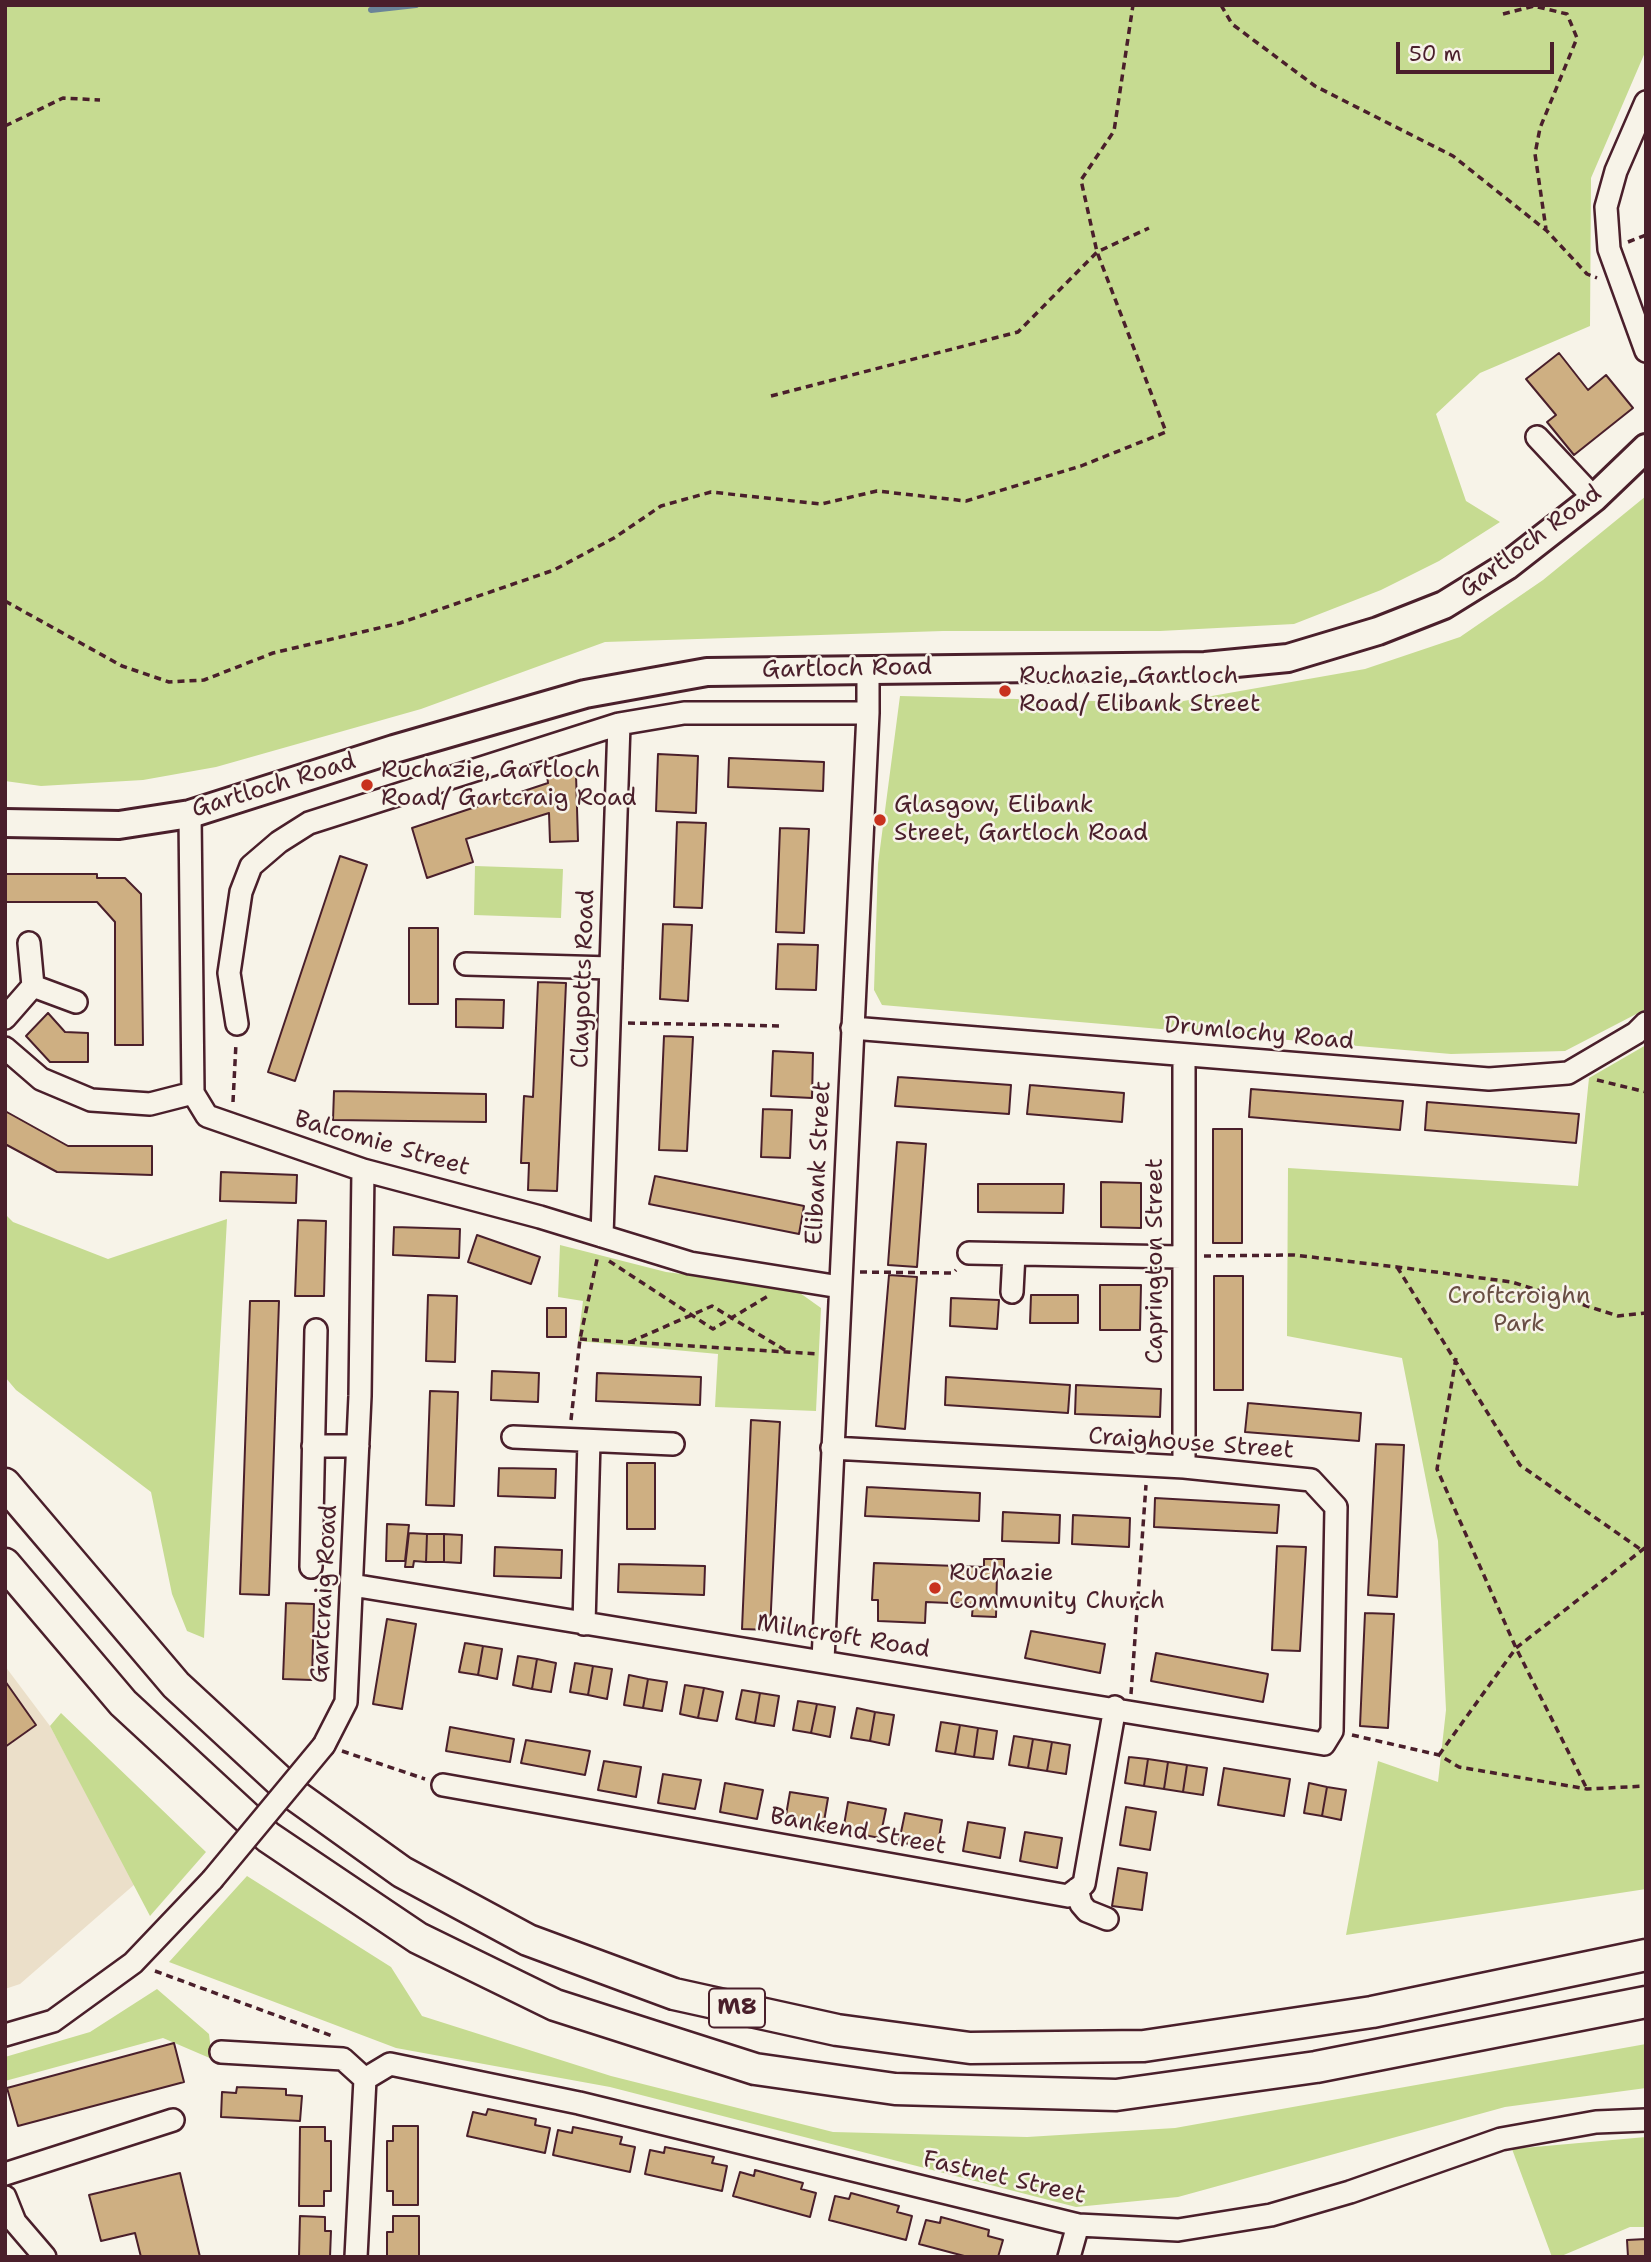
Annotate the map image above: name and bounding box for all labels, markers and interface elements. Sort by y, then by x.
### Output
scale bar [1399,28,1556,72]
text: 50 m [1409,40,1462,68]
street label: Gartloch Road [1454,479,1608,605]
street label: Gartloch Road [762,653,932,685]
place label: Ruchazie, Gartloch Road/ Elibank Street [1019,663,1260,719]
marker: Ruchazie, Gartloch Road/ Elibank Street [997,683,1013,699]
street label: Gartloch Road [189,747,359,825]
place label: Ruchazie, Gartloch Road/ Gartcraig Road [381,757,637,813]
marker: Ruchazie, Gartloch Road/ Gartcraig Road [359,777,375,793]
place label: Glasgow, Elibank Street, Gartloch Road [894,792,1148,848]
marker: Glasgow, Elibank Street, Gartloch Road [872,812,888,828]
street label: Claypotts Road [566,889,602,1069]
street label: Drumlochy Road [1163,1011,1355,1057]
street label: Elibank Street [800,1080,838,1246]
street label: Balcomie Street [291,1105,473,1183]
street label: Caprington Street [1142,1158,1170,1364]
park label: Croftcroighn Park [1447,1283,1591,1339]
street label: Craighouse Street [1087,1422,1295,1466]
street label: Gartcraig Road [306,1504,344,1684]
place label: Ruchazie Community Church [949,1560,1165,1616]
marker: Ruchazie Community Church [927,1580,943,1596]
street label: Milncroft Road [754,1609,932,1665]
street label: Bankend Street [768,1802,948,1862]
road number: M8 [709,1988,765,2027]
street label: Fastnet Street [920,2145,1088,2211]

